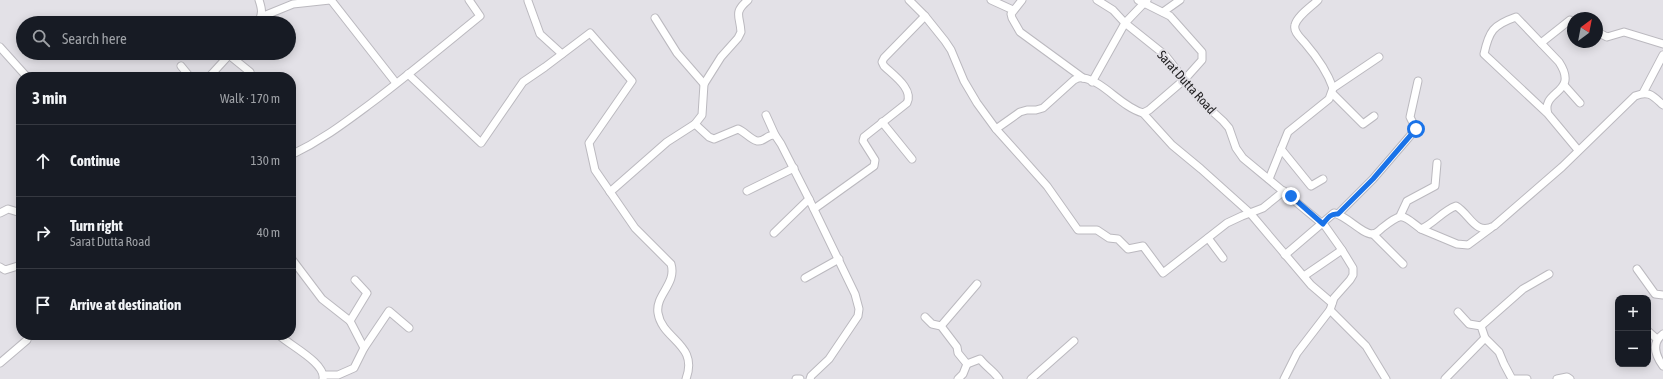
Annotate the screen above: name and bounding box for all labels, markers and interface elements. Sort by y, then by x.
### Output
north arrow [1567,12,1603,48]
search box [16,16,296,60]
icon: search [30,27,52,49]
text: Search here [62,30,127,47]
street label: Sarat Dutta Road [1154,47,1219,117]
text: 3 min [32,88,67,108]
text: Walk · 170 m [220,91,280,106]
route start [1407,120,1425,138]
icon: ahead [32,150,54,172]
text: Continue [70,152,120,169]
text: 130 m [251,153,280,168]
route end [1282,187,1300,205]
text: Turn right [70,217,123,234]
icon: right [32,222,54,244]
text: 40 m [257,225,280,240]
text: Sarat Dutta Road [70,234,150,249]
icon: arrive [32,294,54,316]
map controls [1615,295,1651,367]
button: + [1615,295,1651,331]
text: Arrive at destination [70,296,181,313]
button: − [1615,331,1651,367]

